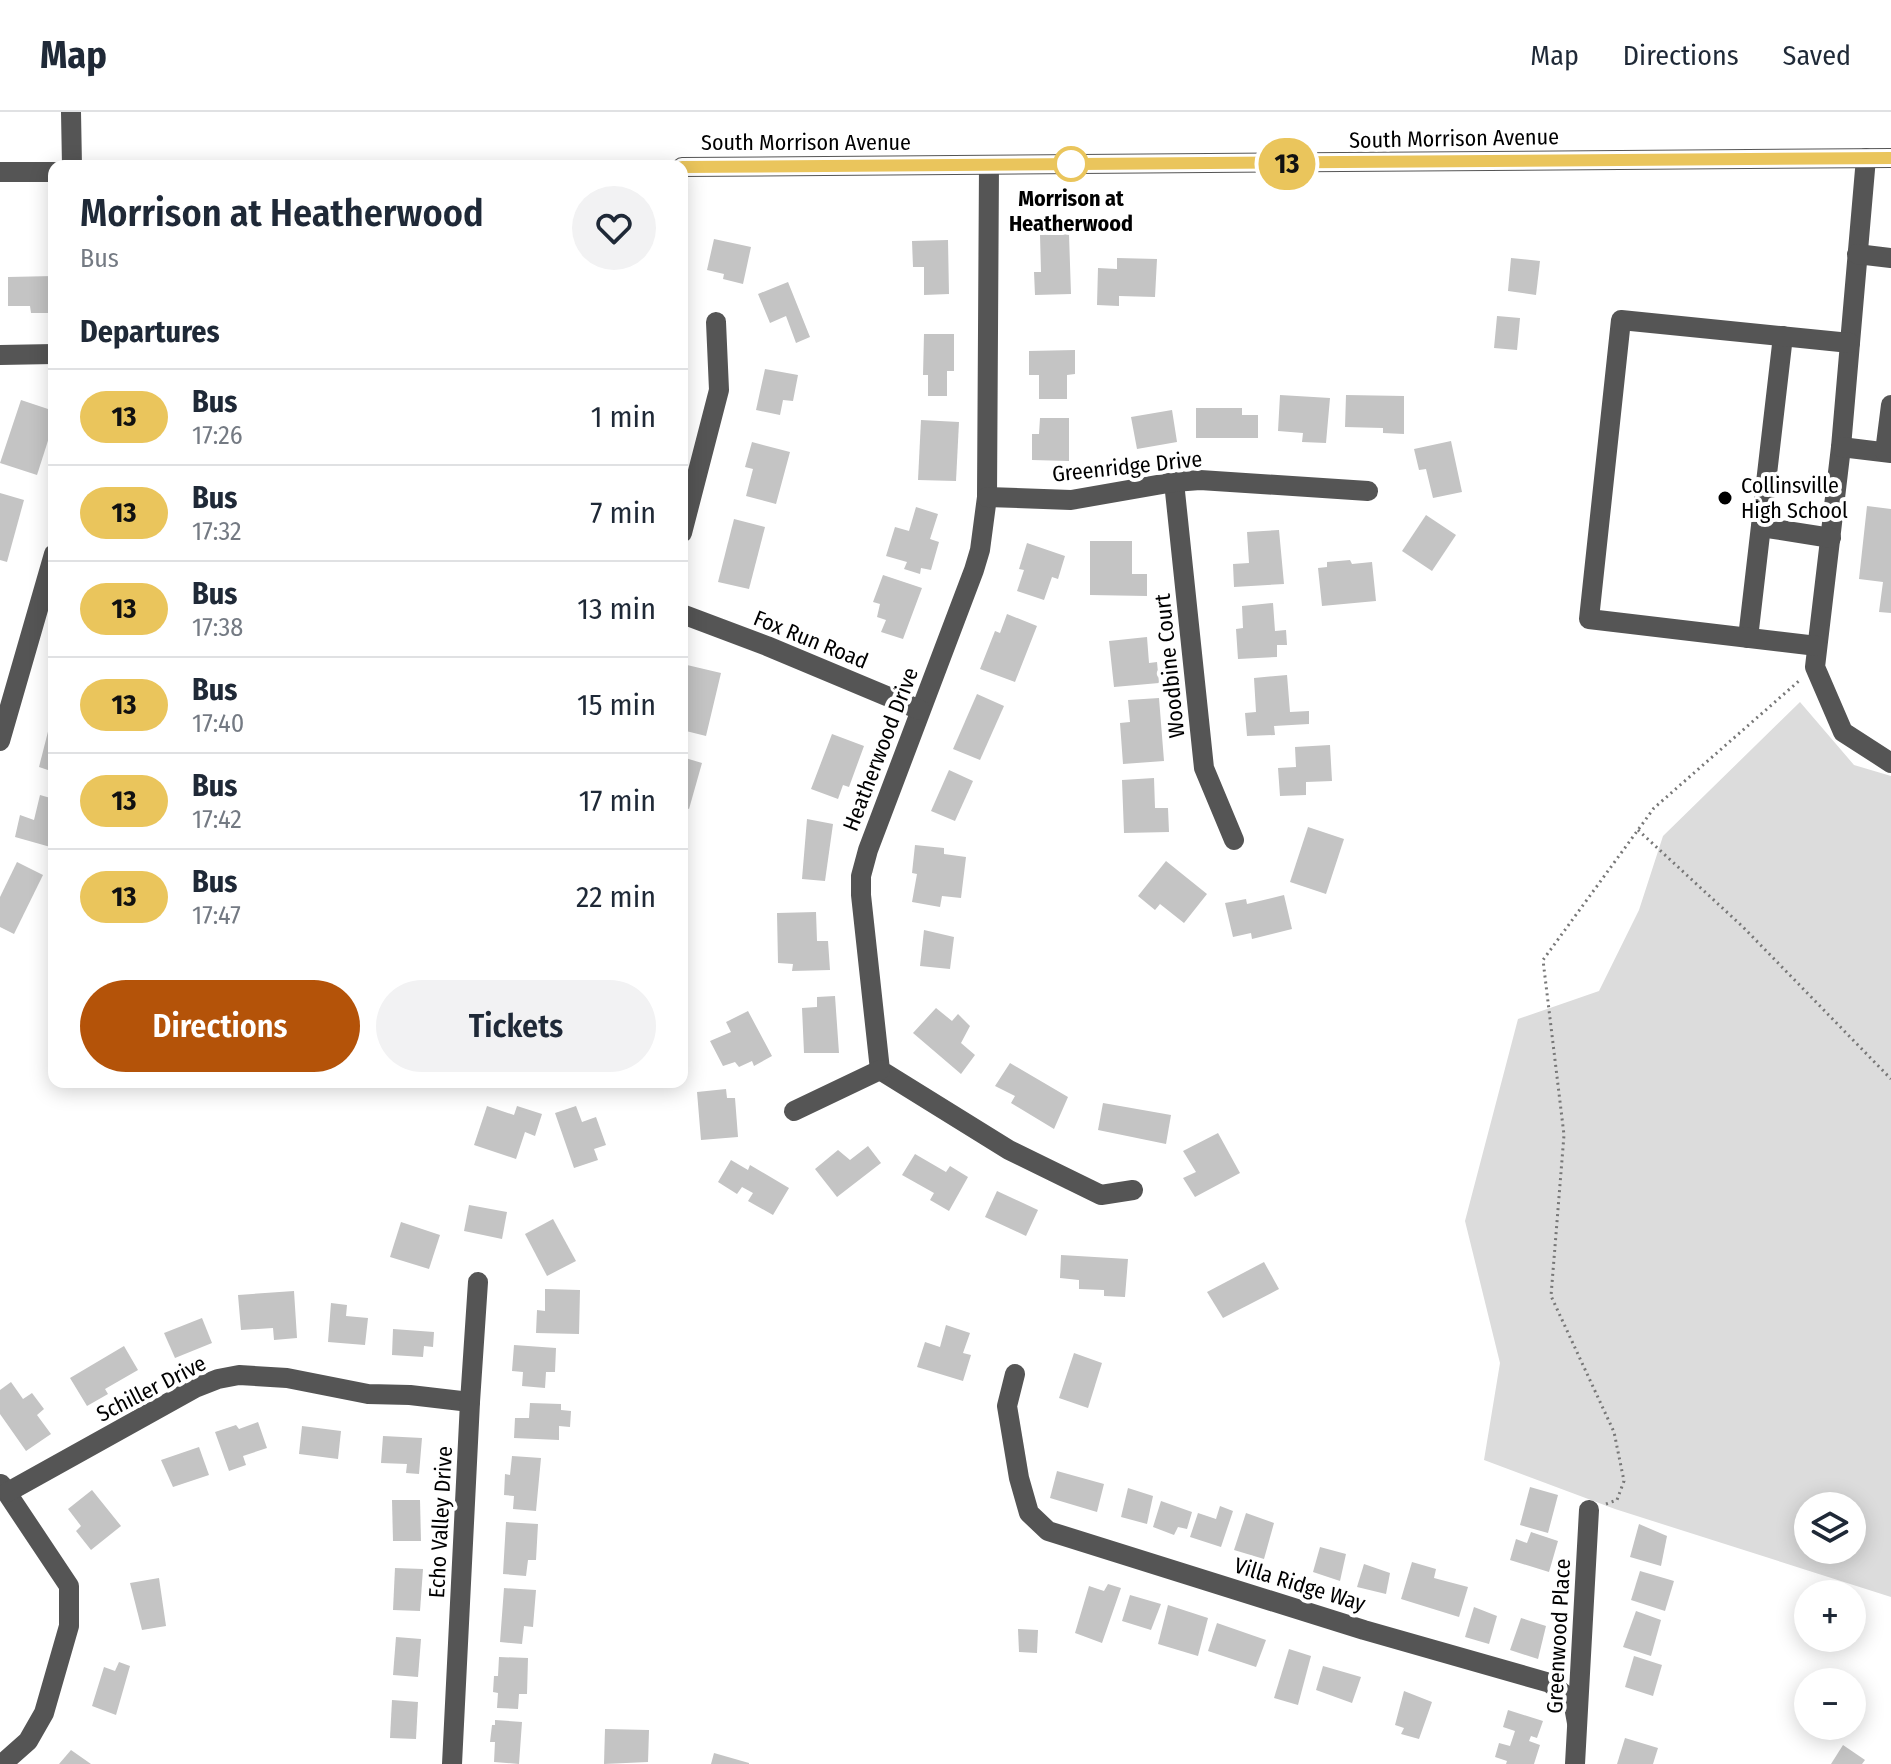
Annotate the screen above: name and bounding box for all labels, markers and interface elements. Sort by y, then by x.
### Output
text: Map [40,32,107,78]
text: Map [1530,39,1579,72]
text: Directions [1623,39,1739,72]
text: Saved [1783,39,1851,72]
street label: South Morrison Avenue [1349,123,1559,154]
street label: South Morrison Avenue [701,129,911,156]
line badge: 13 [1251,138,1323,190]
marker: Morrison at Heatherwood [1054,147,1088,181]
text: 13 [1274,147,1300,180]
place label: Morrison at Heatherwood [1009,185,1133,237]
button: heart [572,186,656,270]
text: Morrison at Heatherwood [80,190,484,236]
text: Bus [80,243,119,274]
text: Departures [80,314,220,350]
text: Bus [192,384,237,420]
text: 1 min [591,399,656,435]
text: 13 [111,400,137,433]
text: 17:26 [192,420,243,451]
street label: Greenridge Drive [1051,445,1203,488]
place label: Collinsville High School [1741,472,1848,524]
text: Bus [192,480,237,516]
marker: Collinsville High School [1716,489,1734,507]
text: 7 min [590,495,656,531]
text: 13 [111,496,137,529]
text: 17:32 [192,516,241,547]
text: Bus [192,576,237,612]
text: 13 min [577,591,656,627]
text: 13 [111,592,137,625]
street label: Woodbine Court [1148,592,1190,739]
street label: Fox Run Road [750,604,872,675]
text: 17:38 [192,612,243,643]
street label: Heatherwood Drive [837,663,924,835]
text: Bus [192,672,237,708]
text: 15 min [577,687,656,723]
text: 13 [111,688,137,721]
text: 17:40 [192,708,244,739]
text: Bus [192,768,237,804]
text: 17 min [579,783,656,819]
text: 13 [111,784,137,817]
text: 17:42 [192,804,242,835]
text: Bus [192,864,237,900]
text: 22 min [576,879,656,915]
text: 13 [111,880,137,913]
text: 17:47 [192,900,241,931]
button: Directions [80,980,360,1072]
button: Tickets [376,980,656,1072]
street label: Schiller Drive [92,1349,210,1428]
street label: Echo Valley Drive [423,1445,458,1599]
map controls [1794,1492,1866,1740]
button: layers [1794,1492,1866,1564]
street label: Villa Ridge Way [1231,1552,1369,1617]
street label: Greenwood Place [1541,1558,1576,1714]
button: + [1794,1580,1866,1652]
button: − [1794,1668,1866,1740]

